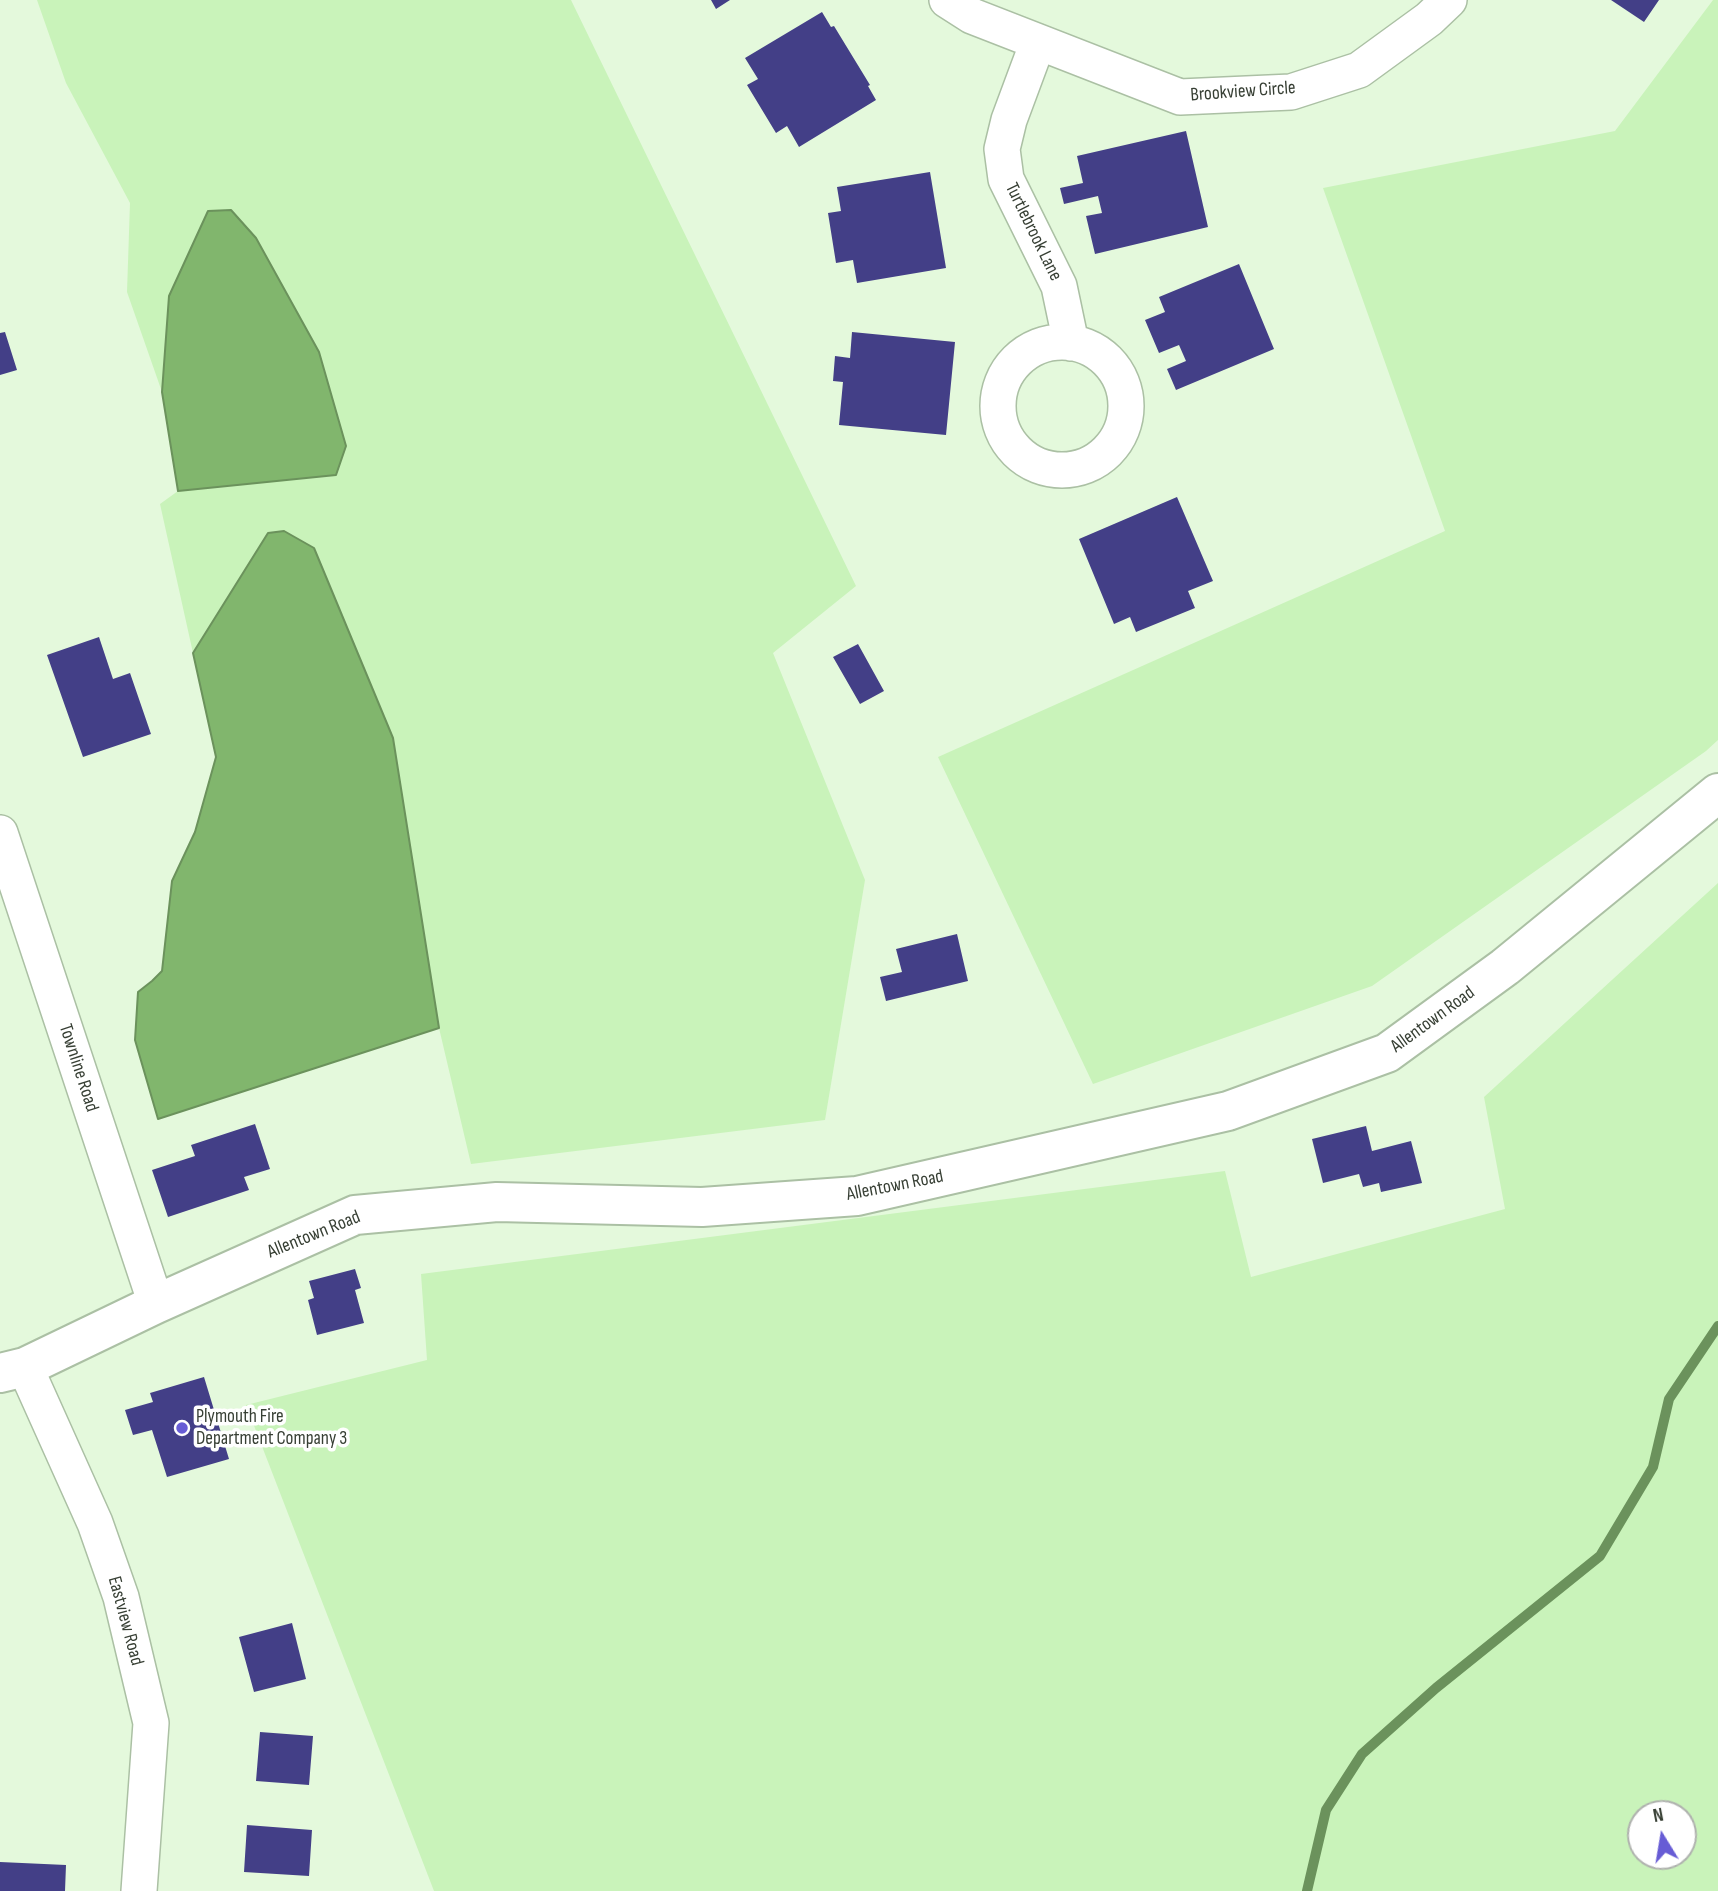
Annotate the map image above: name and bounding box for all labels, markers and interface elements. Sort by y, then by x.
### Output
street label: Brookview Circle [1190,77,1296,107]
street label: Turtlebrook Lane [999,179,1067,285]
street label: Allentown Road [1387,982,1479,1058]
street label: Townline Road [53,1021,103,1115]
street label: Allentown Road [845,1165,945,1207]
street label: Allentown Road [264,1206,364,1264]
place label: Plymouth Fire Department Company 3 [196,1406,347,1450]
marker: Plymouth Fire Department Company 3 [174,1420,190,1436]
street label: Eastview Road [102,1574,148,1668]
north arrow [1627,1800,1697,1870]
text: N [1651,1804,1665,1828]

